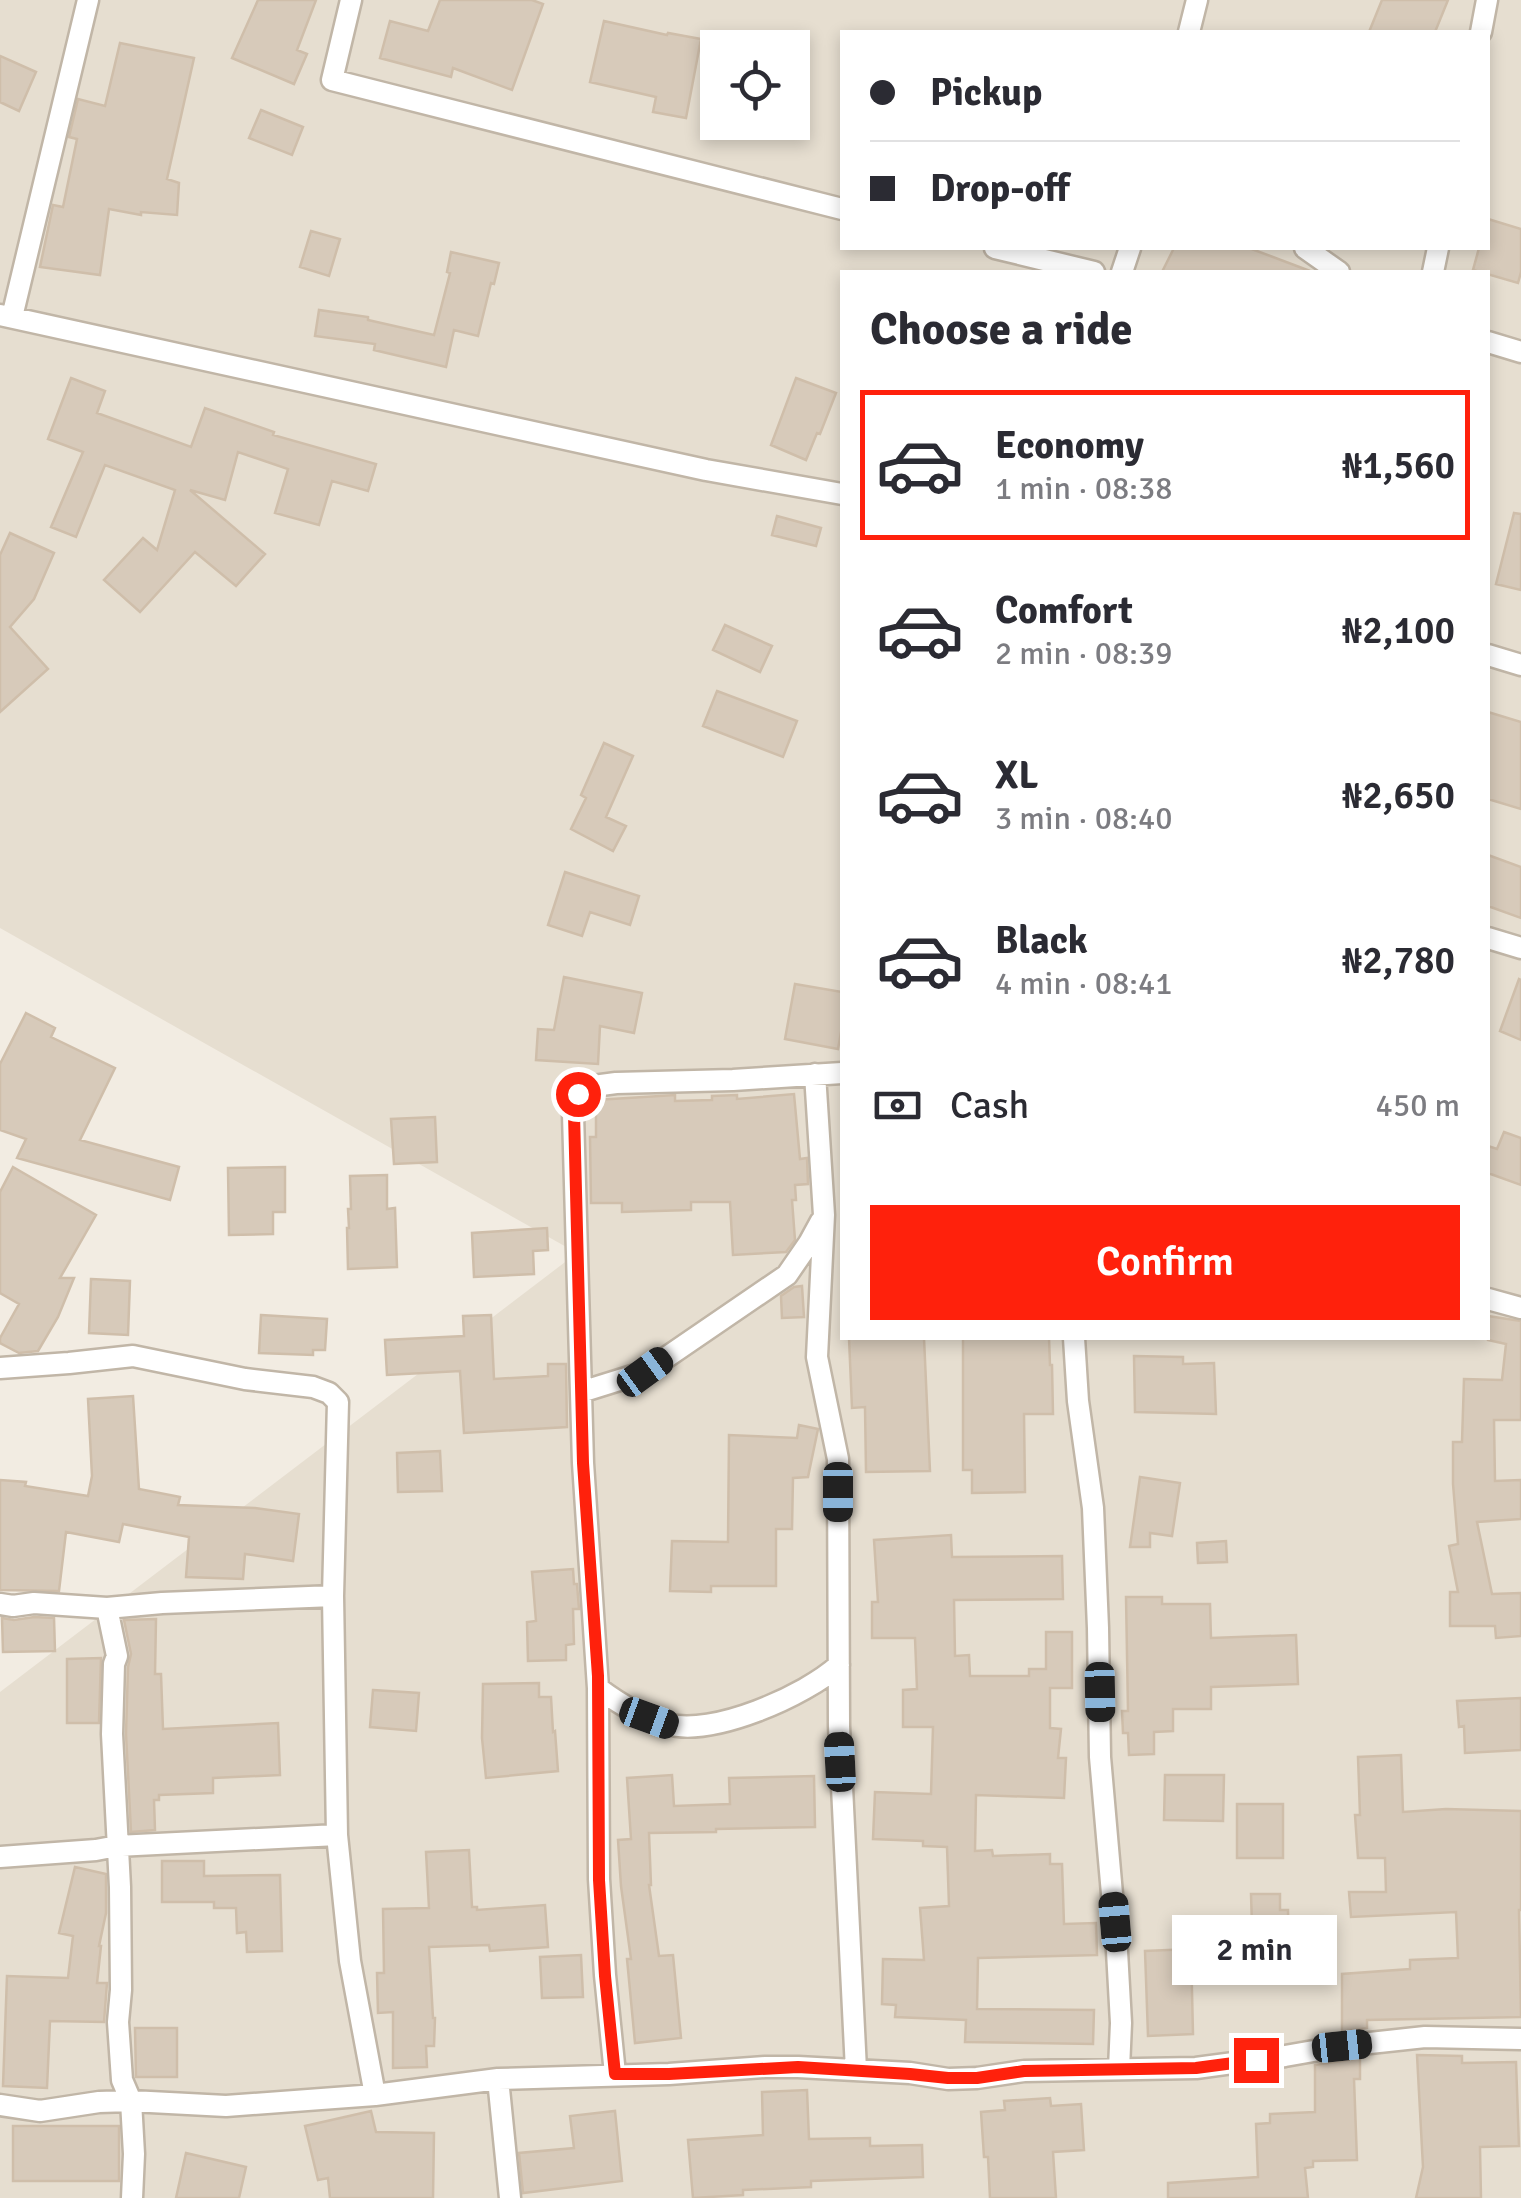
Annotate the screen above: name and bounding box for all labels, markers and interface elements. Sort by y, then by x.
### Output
map controls [700,30,810,140]
button: locate [700,30,810,140]
text: Pickup [930,69,1042,116]
text: Drop-off [930,165,1070,212]
text: Choose a ride [870,302,1133,357]
icon: car [875,420,965,510]
text: Economy [995,422,1144,469]
text: ₦1,560 [1342,442,1455,489]
text: 1 min · 08:38 [995,469,1173,508]
icon: car [875,585,965,675]
text: Comfort [995,587,1133,634]
text: ₦2,100 [1342,607,1455,654]
text: 2 min · 08:39 [995,634,1173,673]
icon: car [875,750,965,840]
text: XL [995,752,1038,799]
text: ₦2,650 [1342,772,1455,819]
text: 3 min · 08:40 [995,799,1173,838]
icon: car [875,915,965,1005]
text: Black [995,917,1088,964]
text: ₦2,780 [1342,937,1455,984]
text: 4 min · 08:41 [995,964,1173,1003]
route start [556,1072,601,1117]
icon: cash [870,1078,925,1133]
text: Cash [950,1082,1029,1129]
text: 450 m [1376,1086,1460,1125]
button: Confirm [870,1205,1460,1320]
car [612,1342,678,1402]
car [823,1462,853,1522]
car [1084,1662,1116,1722]
car [616,1694,682,1742]
car [823,1731,857,1793]
car [1097,1891,1133,1953]
callout: 2 min [1174,1915,1338,1985]
text: 2 min [1216,1930,1293,1969]
car [1311,2028,1373,2064]
route end [1234,2038,1279,2083]

